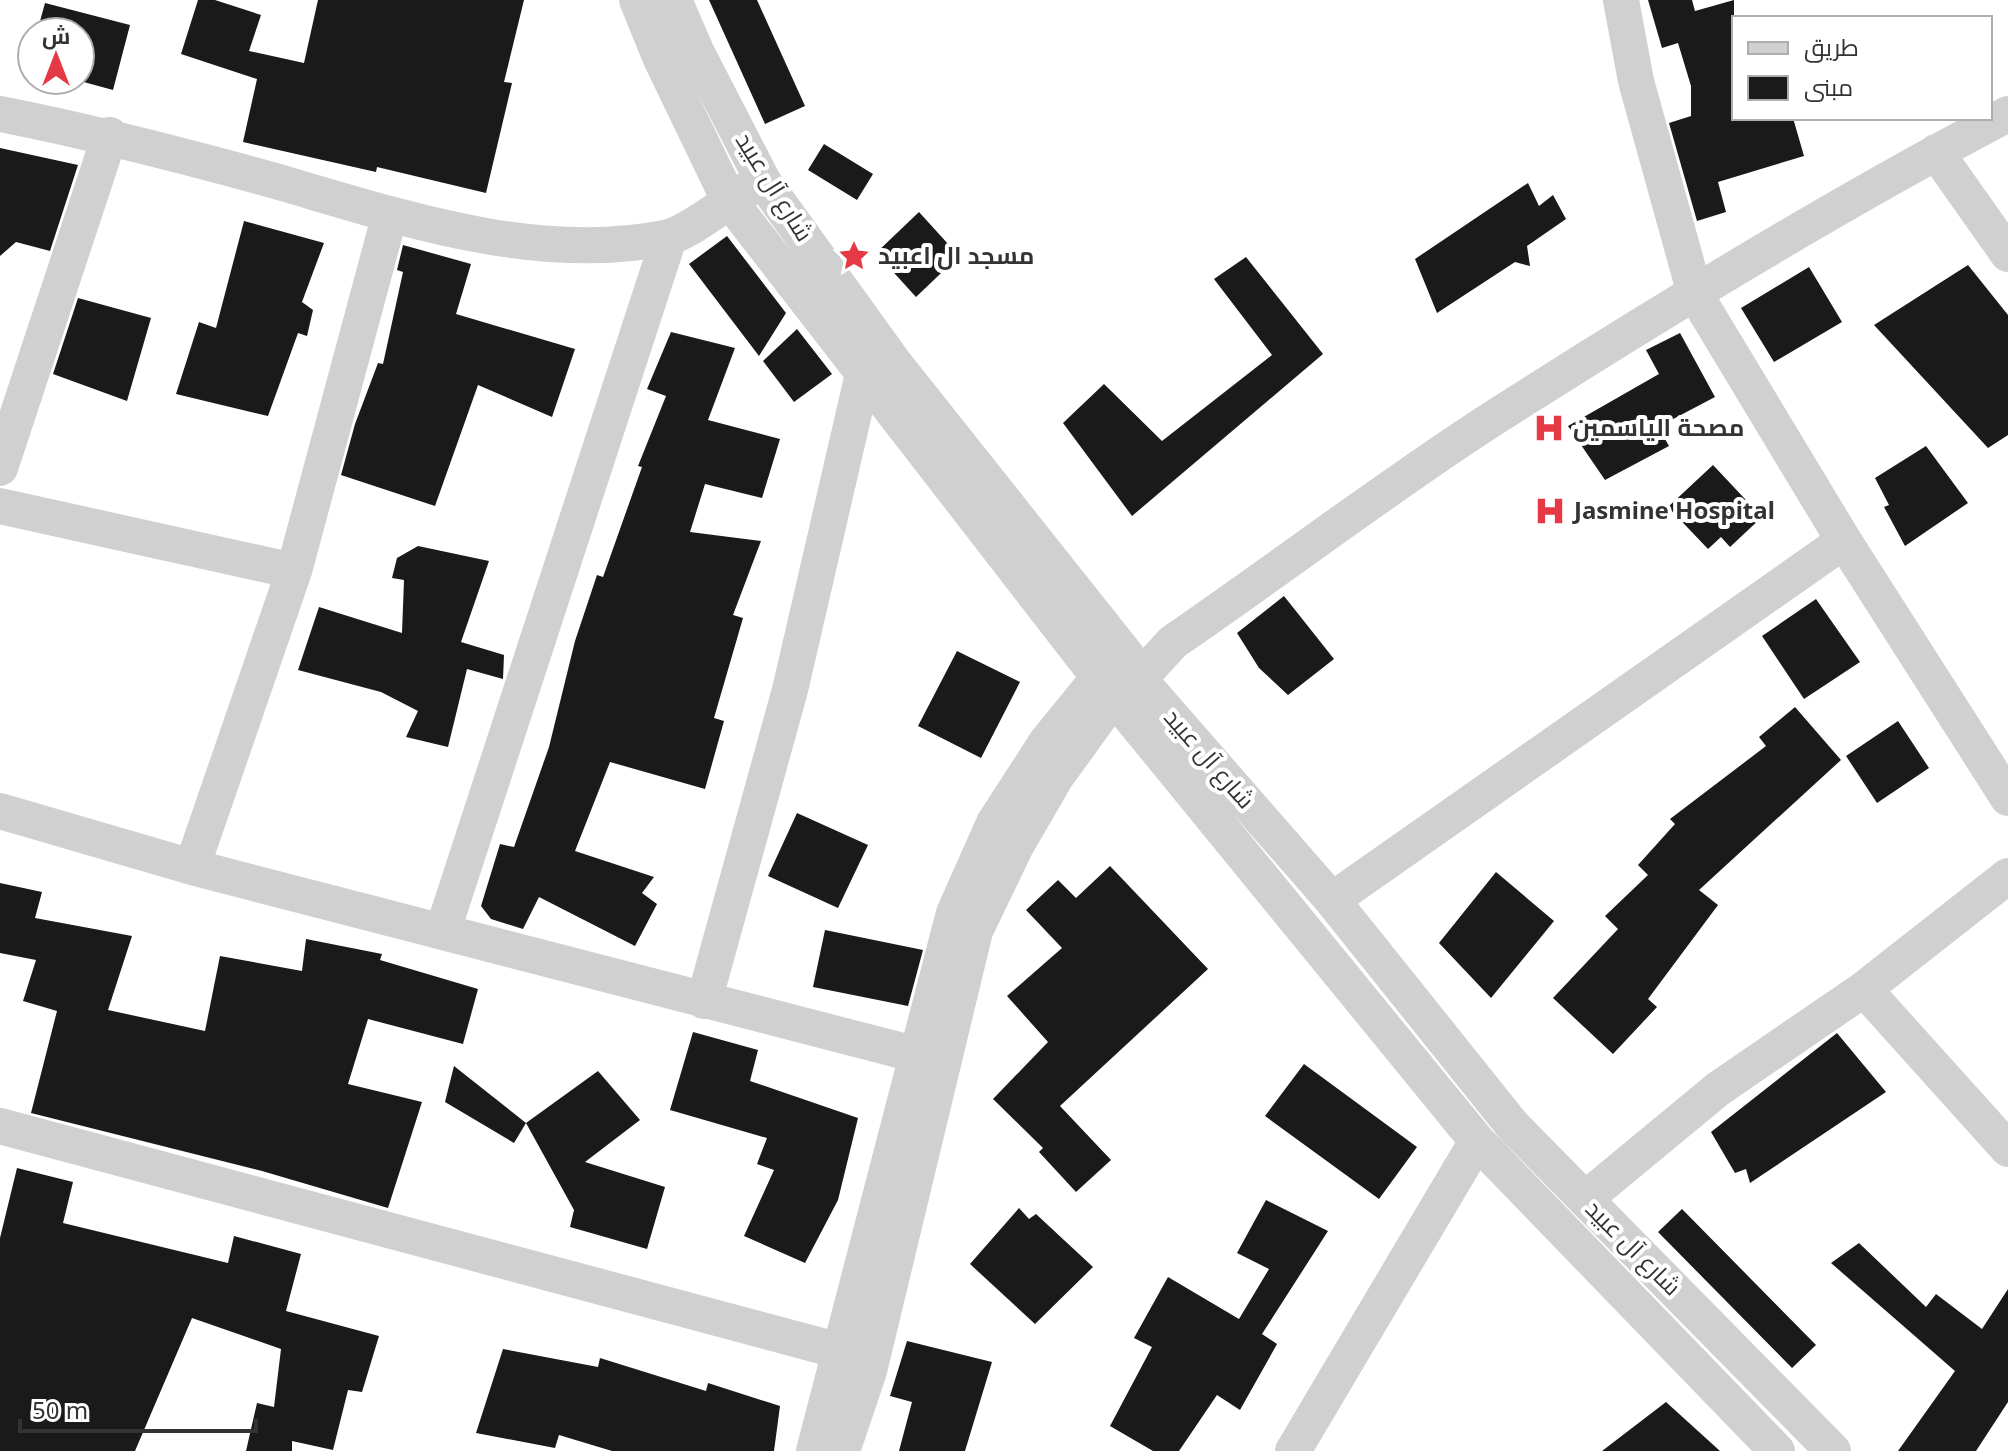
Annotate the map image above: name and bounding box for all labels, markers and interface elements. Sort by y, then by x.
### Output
north arrow [16,16,96,96]
legend [1732,16,1992,120]
text: ش [42,20,70,50]
text: طريق [1804,30,1859,63]
text: مبنى [1804,70,1853,103]
street label: شارع آل عبيد [728,125,822,247]
place label: مسجد ال اعبيد [878,238,1034,271]
place icon: مسجد ال اعبيد [837,239,871,273]
place label: مصحة الياسمين [1573,410,1744,443]
hospital icon: مصحة الياسمين [1532,411,1566,445]
place label: Jasmine Hospital [1572,493,1775,526]
hospital icon: Jasmine Hospital [1533,494,1567,528]
street label: شارع آل عبيد [1157,701,1263,816]
street label: شارع آل عبيد [1578,1192,1689,1303]
scale bar [20,1383,256,1433]
text: 50 m [32,1393,88,1426]

